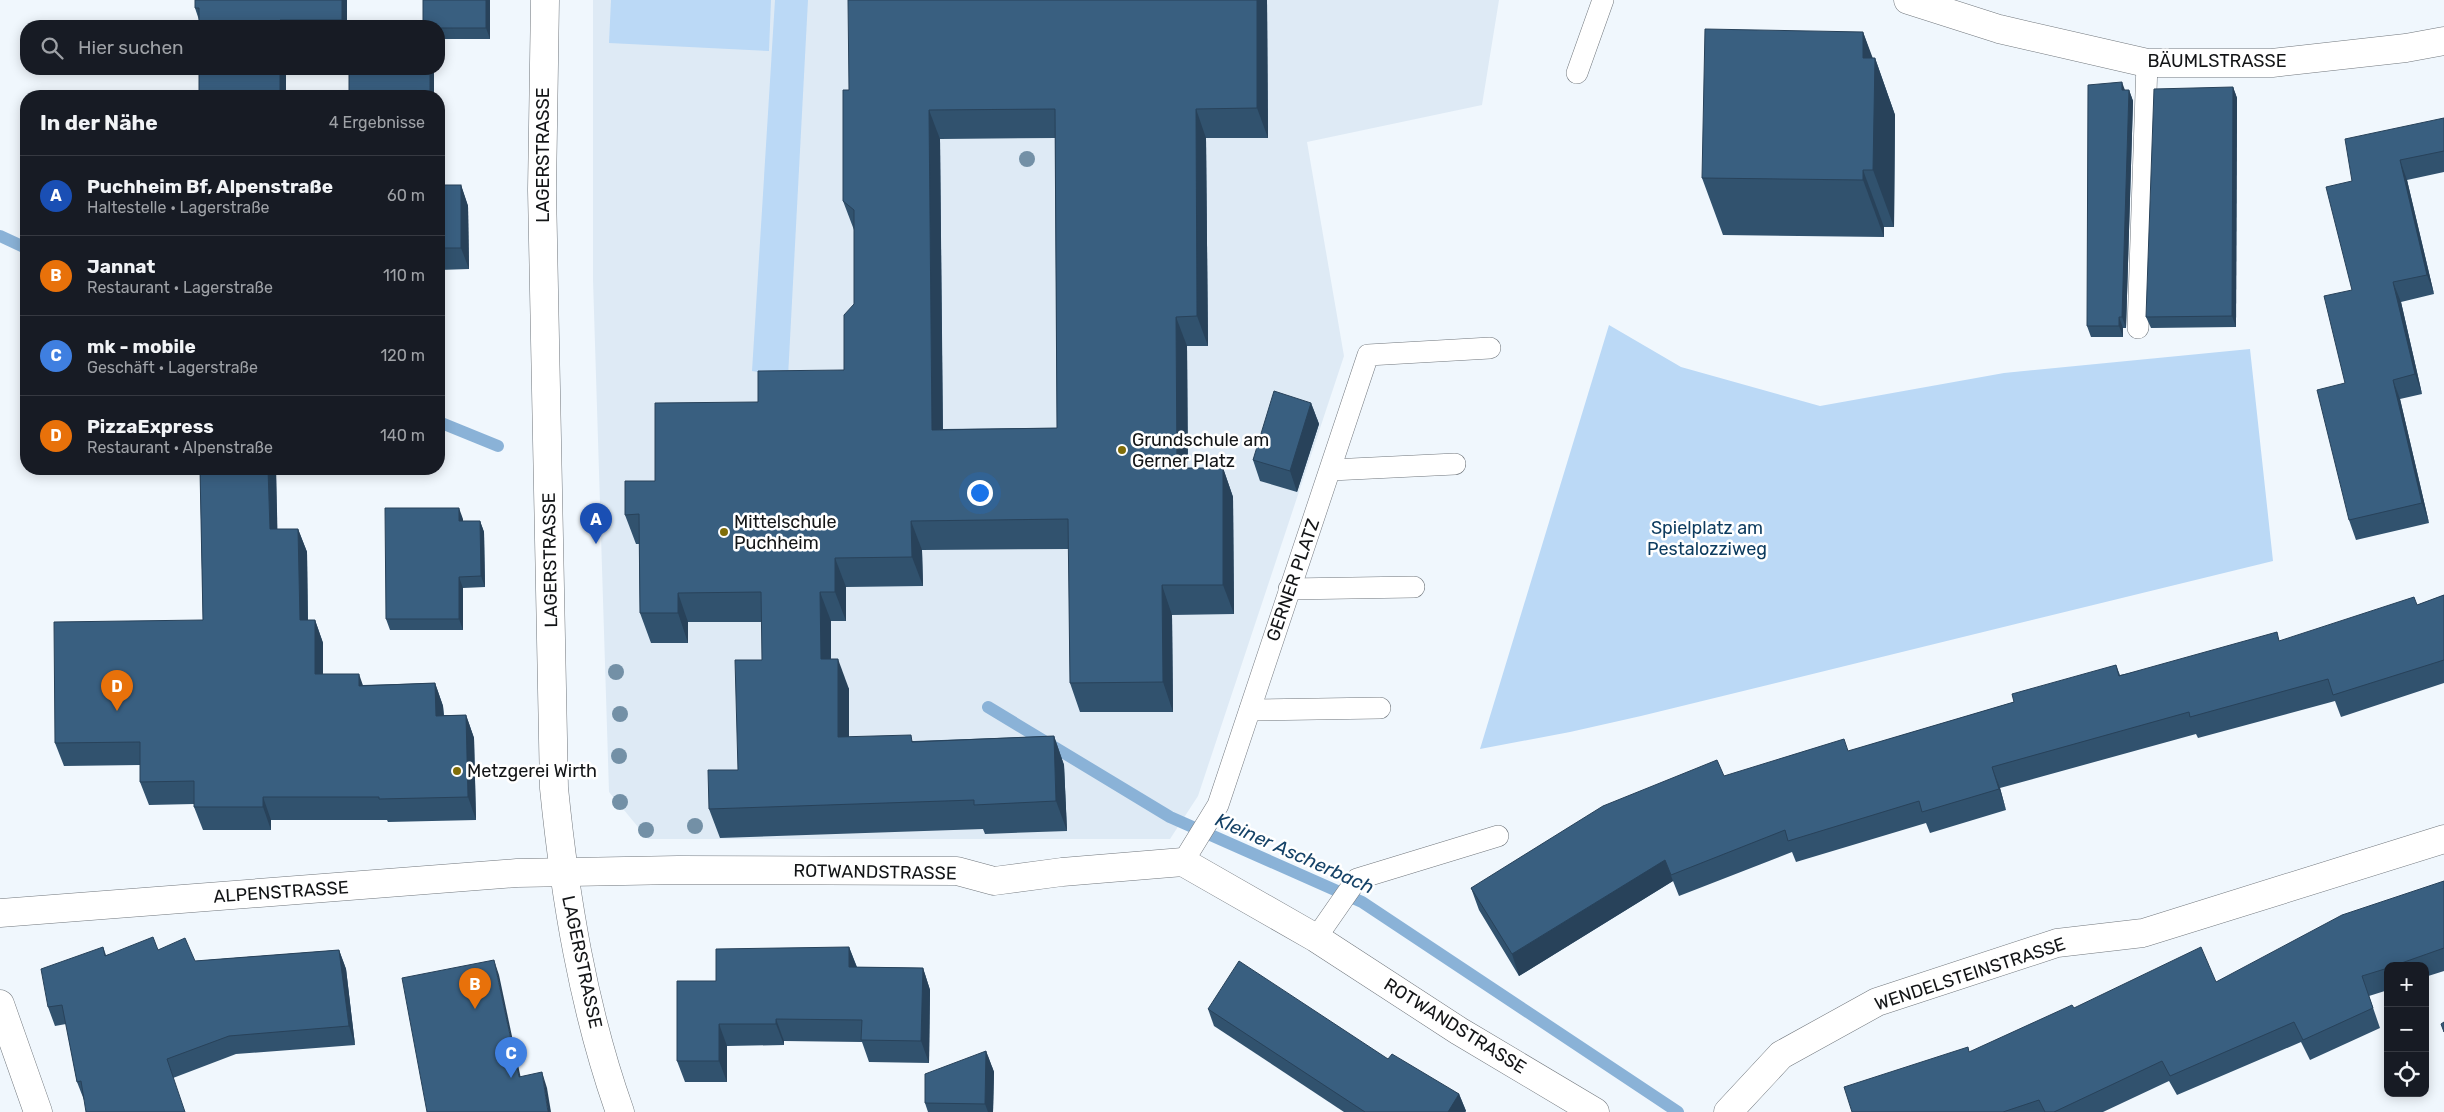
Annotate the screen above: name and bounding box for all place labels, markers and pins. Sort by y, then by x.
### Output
place label: Grundschule am Gerner Platz [1132,429,1269,472]
marker: Grundschule am Gerner Platz [1116,444,1128,456]
pin: A [580,503,612,544]
place label: Mittelschule Puchheim [734,511,837,554]
marker: Mittelschule Puchheim [718,526,730,538]
pin: D [101,670,133,711]
place label: Metzgerei Wirth [467,760,597,782]
marker: Metzgerei Wirth [451,765,463,777]
pin: B [459,968,491,1009]
pin: C [495,1037,527,1078]

